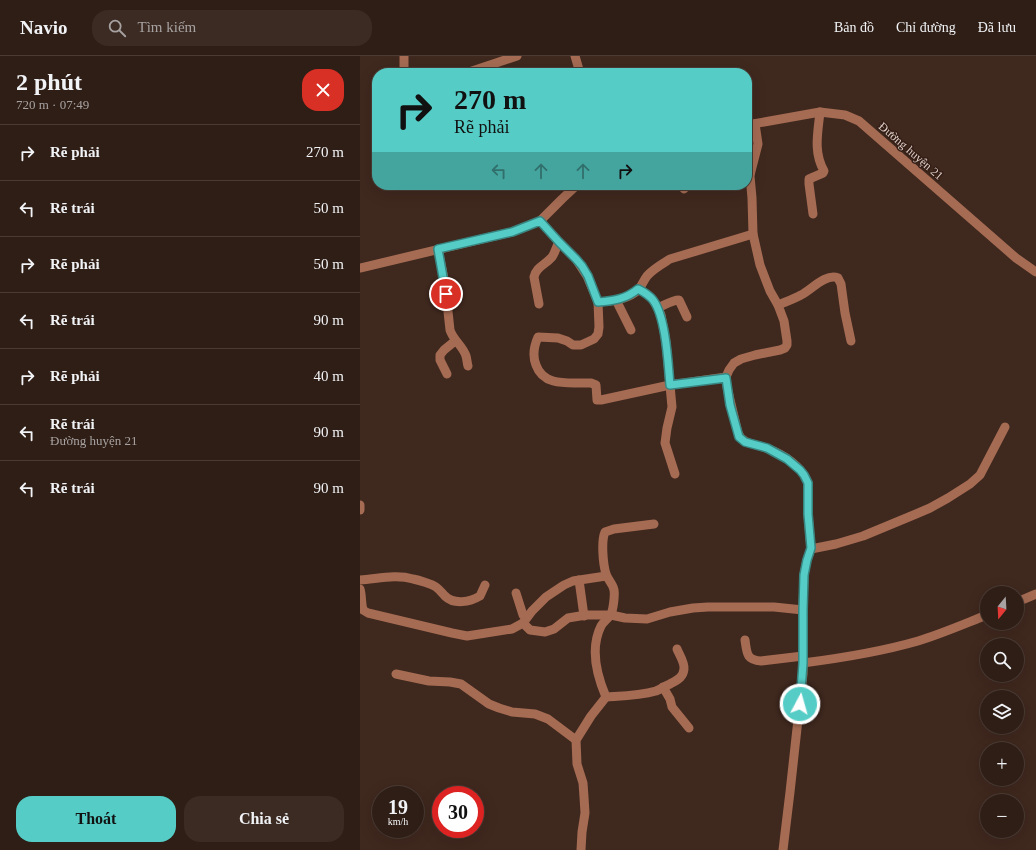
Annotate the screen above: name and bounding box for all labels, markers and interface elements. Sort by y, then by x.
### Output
search box [92,10,372,46]
text: Navio [20,17,68,38]
icon: search [106,17,128,39]
text: Tìm kiếm [138,19,196,35]
text: Bản đồ [834,20,874,35]
text: Chỉ đường [896,20,956,35]
text: Đã lưu [978,20,1016,35]
text: 2 phút [16,69,82,95]
button: close [302,69,344,111]
icon: right [388,84,440,136]
text: 270 m [454,84,526,115]
text: 720 m · 07:49 [16,97,89,112]
text: Rẽ phải [454,117,510,137]
street label: Đường huyện 21 [876,119,946,183]
icon: right [16,142,38,164]
text: Rẽ phải [50,144,100,160]
text: 270 m [306,144,344,160]
icon: left [488,160,510,182]
icon: ahead [530,160,552,182]
icon: ahead [572,160,594,182]
icon: right [614,160,636,182]
icon: left [16,198,38,220]
text: Rẽ trái [50,200,95,216]
text: 50 m [314,200,344,216]
icon: right [16,254,38,276]
text: Rẽ phải [50,256,100,272]
text: 50 m [314,256,344,272]
pin [429,277,463,311]
icon: arrive [435,283,457,305]
icon: left [16,310,38,332]
text: Rẽ trái [50,312,95,328]
text: 90 m [314,312,344,328]
icon: right [16,366,38,388]
text: Rẽ phải [50,368,100,384]
text: 40 m [314,368,344,384]
text: Rẽ trái [50,416,95,432]
icon: left [16,422,38,444]
text: 90 m [314,424,344,440]
text: Đường huyện 21 [50,433,138,448]
icon: left [16,478,38,500]
text: Rẽ trái [50,480,95,496]
text: 90 m [314,480,344,496]
north arrow [980,586,1024,630]
map controls [980,586,1024,838]
button: search [980,638,1024,682]
position arrow [779,683,821,725]
button: layers [980,690,1024,734]
button: + [980,742,1024,786]
speed limit sign: 30 [432,786,484,838]
button: − [980,794,1024,838]
button: Thoát [16,796,176,842]
button: Chia sẻ [184,796,344,842]
text: 19 [388,796,408,818]
text: km/h [388,816,408,827]

